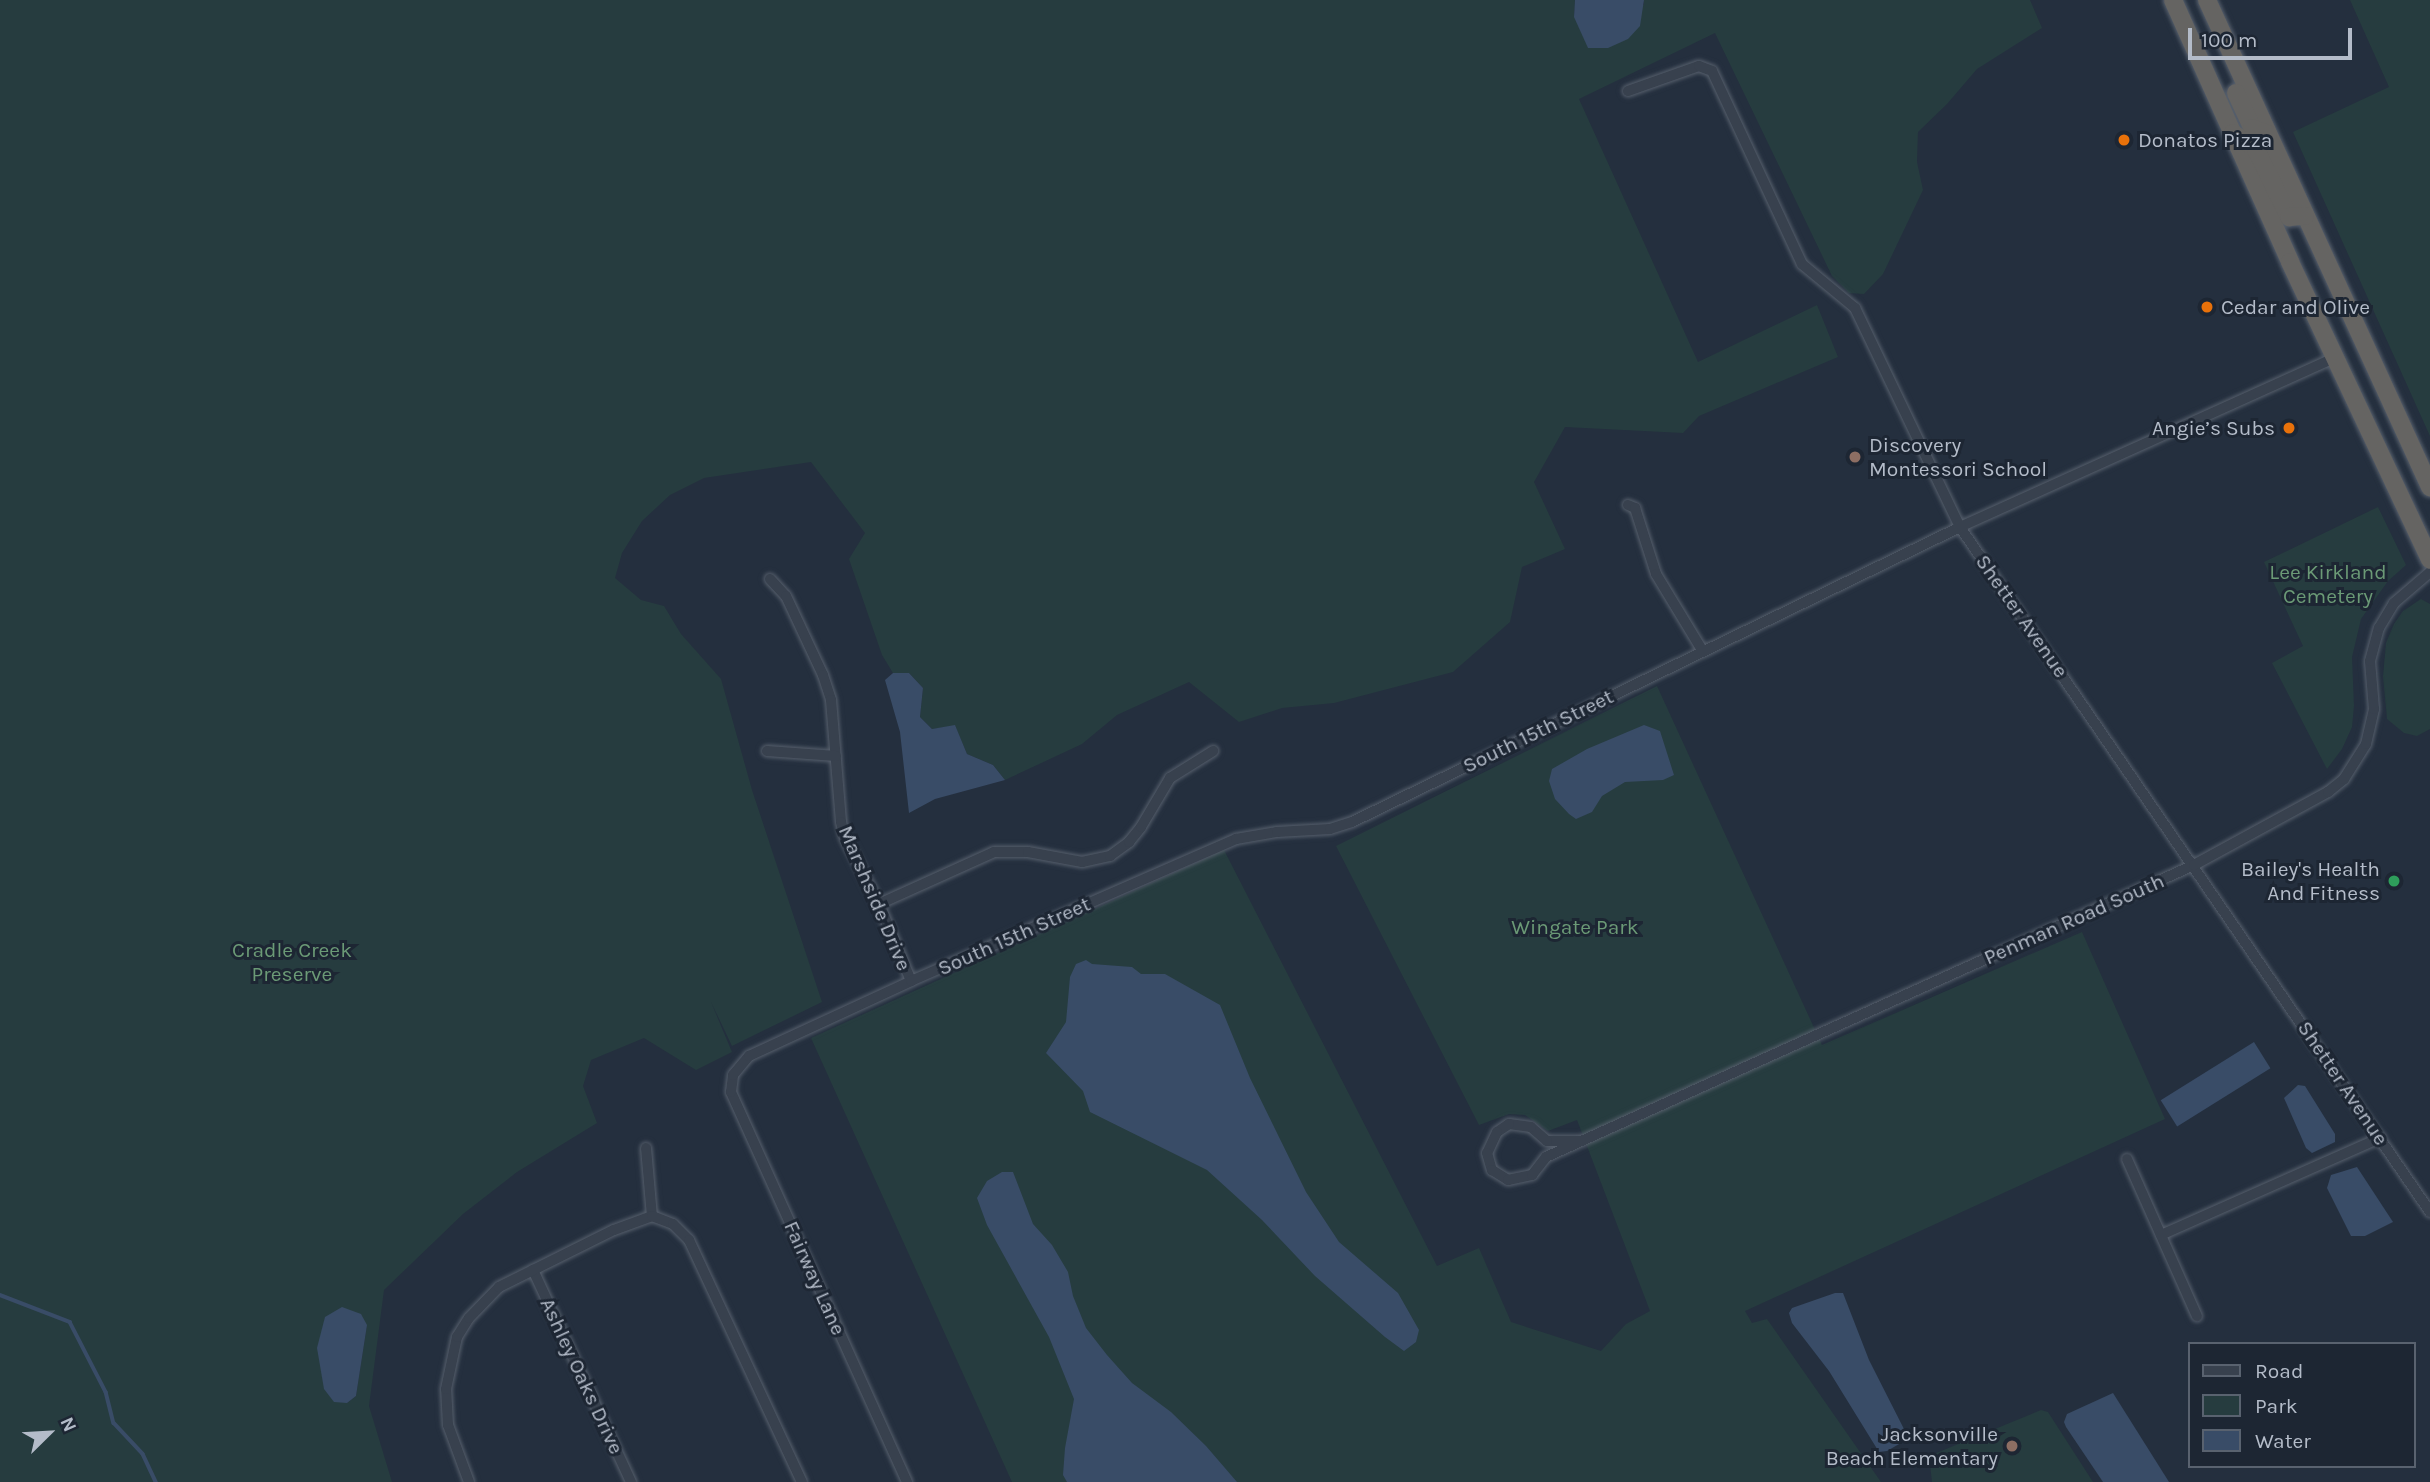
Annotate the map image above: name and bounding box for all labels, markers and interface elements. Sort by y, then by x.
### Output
scale bar [2192,14,2356,58]
text: 100 m [2201,28,2258,52]
place label: Donatos Pizza [2138,127,2272,153]
marker: Donatos Pizza [2116,132,2132,148]
place label: Cedar and Olive [2221,294,2370,320]
marker: Cedar and Olive [2199,299,2215,315]
place label: Angie’s Subs [2152,415,2275,441]
marker: Angie’s Subs [2281,420,2297,436]
place label: Discovery Montessori School [1869,432,2047,482]
marker: Discovery Montessori School [1847,449,1863,465]
street label: Shetter Avenue [1970,550,2074,682]
park label: Lee Kirkland Cemetery [2269,559,2387,609]
street label: South 15th Street [1459,684,1617,778]
street label: Marshside Drive [833,822,917,974]
place label: Bailey's Health And Fitness [2241,856,2380,906]
street label: Penman Road South [1980,868,2168,970]
marker: Bailey's Health And Fitness [2386,873,2402,889]
street label: South 15th Street [934,891,1094,981]
park label: Wingate Park [1511,914,1639,940]
park label: Cradle Creek Preserve [232,937,352,987]
street label: Shetter Avenue [2292,1016,2394,1150]
street label: Fairway Lane [779,1217,851,1339]
street label: Ashley Oaks Drive [535,1294,629,1458]
legend [2188,1342,2416,1468]
text: Road [2255,1359,2303,1383]
text: Park [2255,1394,2298,1418]
north arrow [14,1398,84,1468]
text: N [55,1414,81,1435]
place label: Jacksonville Beach Elementary [1826,1421,1998,1471]
text: Water [2255,1429,2311,1453]
marker: Jacksonville Beach Elementary [2004,1438,2020,1454]

